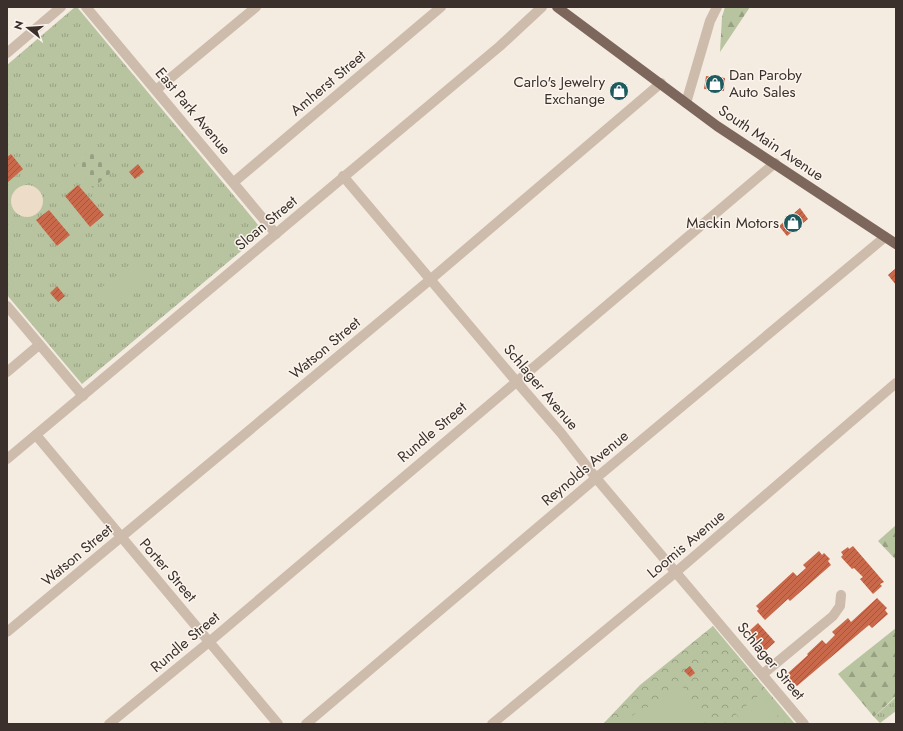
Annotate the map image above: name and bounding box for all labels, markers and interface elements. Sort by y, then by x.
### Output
north arrow [8,8,48,48]
text: N [10,19,27,32]
street label: Amherst Street [286,45,371,121]
street label: East Park Avenue [150,63,236,159]
place label: Dan Paroby Auto Sales [729,64,802,103]
place label: Carlo's Jewelry Exchange [513,71,605,110]
shop icon: Dan Paroby Auto Sales [704,73,726,95]
shop icon: Carlo's Jewelry Exchange [608,80,630,102]
street label: South Main Avenue [714,100,828,187]
street label: Sloan Street [230,190,302,256]
place label: Mackin Motors [686,212,779,234]
shop icon: Mackin Motors [782,212,804,234]
street label: Watson Street [285,311,366,384]
street label: Schlager Avenue [498,339,584,435]
street label: Rundle Street [393,396,472,467]
street label: Reynolds Avenue [537,425,634,511]
street label: Loomis Avenue [642,505,730,583]
street label: Watson Street [37,518,118,591]
street label: Porter Street [134,533,202,607]
street label: Rundle Street [146,606,225,677]
street label: Schlager Street [732,617,810,705]

